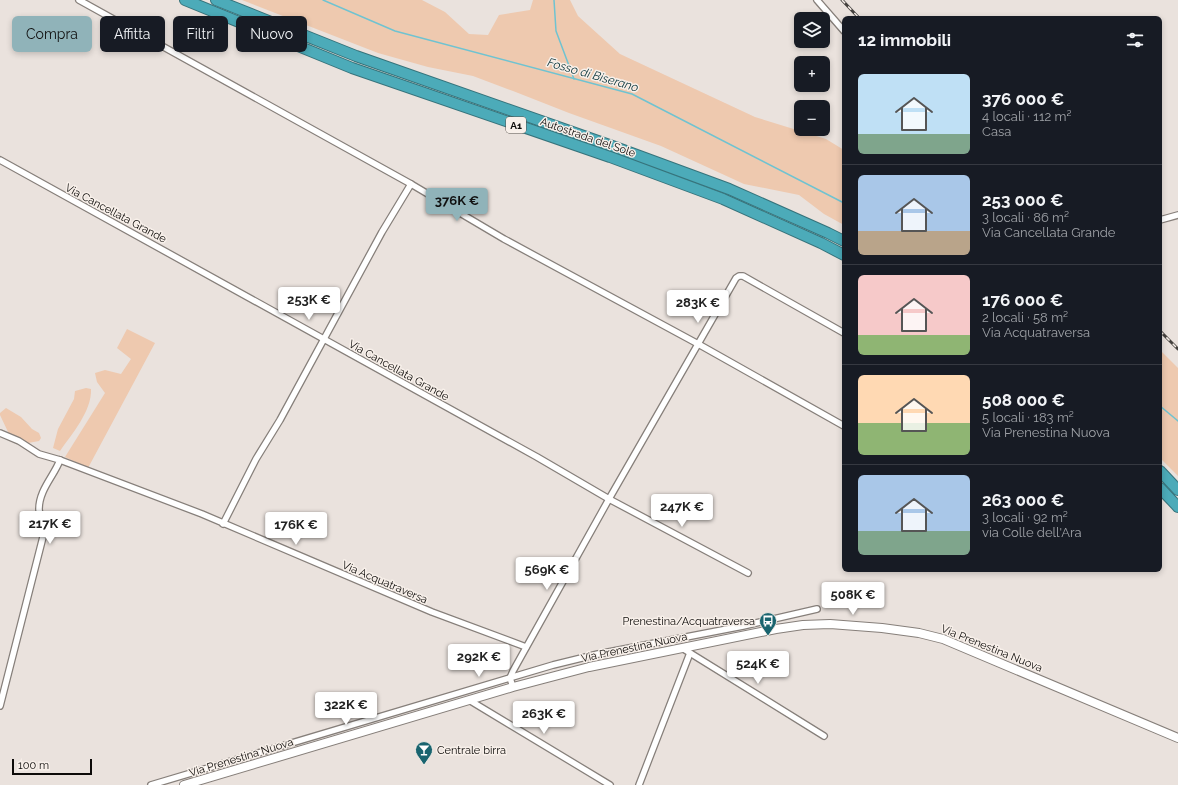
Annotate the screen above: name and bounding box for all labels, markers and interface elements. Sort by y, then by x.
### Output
map controls [794,12,830,136]
button: layers [794,12,830,48]
chip: Compra [12,16,92,52]
chip: Affitta [100,16,165,52]
chip: Filtri [173,16,228,52]
chip: Nuovo [236,16,307,52]
icon: filters [1124,29,1146,51]
text: 12 immobili [858,30,951,50]
water label: Fosso di Biserano [546,55,640,95]
button: + [794,56,830,92]
text: 376 000 € [982,89,1064,109]
icon: home [890,90,938,138]
button: − [794,100,830,136]
text: 4 locali · 112 m² [982,109,1072,124]
street label: Autostrada del Sole [538,115,638,160]
road number: A1 [506,117,526,133]
text: Casa [982,124,1011,139]
street label: Via Cancellata Grande [63,181,169,246]
pin: 376K € [424,188,490,222]
text: 253 000 € [982,190,1064,210]
icon: home [890,191,938,239]
text: 376K € [435,193,479,208]
text: 3 locali · 86 m² [982,210,1069,225]
text: Via Cancellata Grande [982,225,1115,240]
pin: 253K € [276,287,342,321]
pin: 283K € [665,290,731,324]
text: 176 000 € [982,290,1063,310]
icon: home [890,291,938,339]
text: 253K € [287,292,331,307]
text: 283K € [676,295,720,310]
text: 2 locali · 58 m² [982,310,1068,325]
text: Via Acquatraversa [982,325,1090,340]
street label: Via Cancellata Grande [346,337,452,404]
text: 508 000 € [982,390,1065,410]
icon: home [890,391,938,439]
text: 5 locali · 183 m² [982,410,1074,425]
text: Via Prenestina Nuova [982,425,1110,440]
text: 263 000 € [982,490,1064,510]
icon: home [890,491,938,539]
pin: 247K € [649,494,715,528]
text: 247K € [660,499,704,514]
text: 3 locali · 92 m² [982,510,1068,525]
pin: 217K € [17,511,83,545]
pin: 176K € [263,512,329,546]
text: 217K € [28,516,72,531]
text: 176K € [274,517,318,532]
text: via Colle dell'Ara [982,525,1082,540]
pin: 569K € [514,557,580,591]
street label: Via Acquatraversa [340,559,429,606]
text: 569K € [525,562,569,577]
pin: 508K € [820,582,886,616]
text: 508K € [830,587,876,602]
bus stop icon: Prenestina/Acquatraversa [758,611,778,636]
place label: Prenestina/Acquatraversa [622,615,755,628]
street label: Via Prenestina Nuova [939,622,1044,675]
street label: Via Prenestina Nuova [580,630,688,665]
pin: 292K € [446,644,512,678]
text: 292K € [457,649,501,664]
pin: 524K € [725,651,791,685]
text: 524K € [736,656,780,671]
pin: 322K € [313,692,379,726]
text: 322K € [324,697,368,712]
pin: 263K € [511,701,577,735]
text: 263K € [522,706,566,721]
street label: Via Prenestina Nuova [188,735,295,780]
bar icon: Centrale birra [414,740,434,765]
place label: Centrale birra [437,744,506,757]
scale bar [12,757,92,776]
text: 100 m [18,759,49,772]

